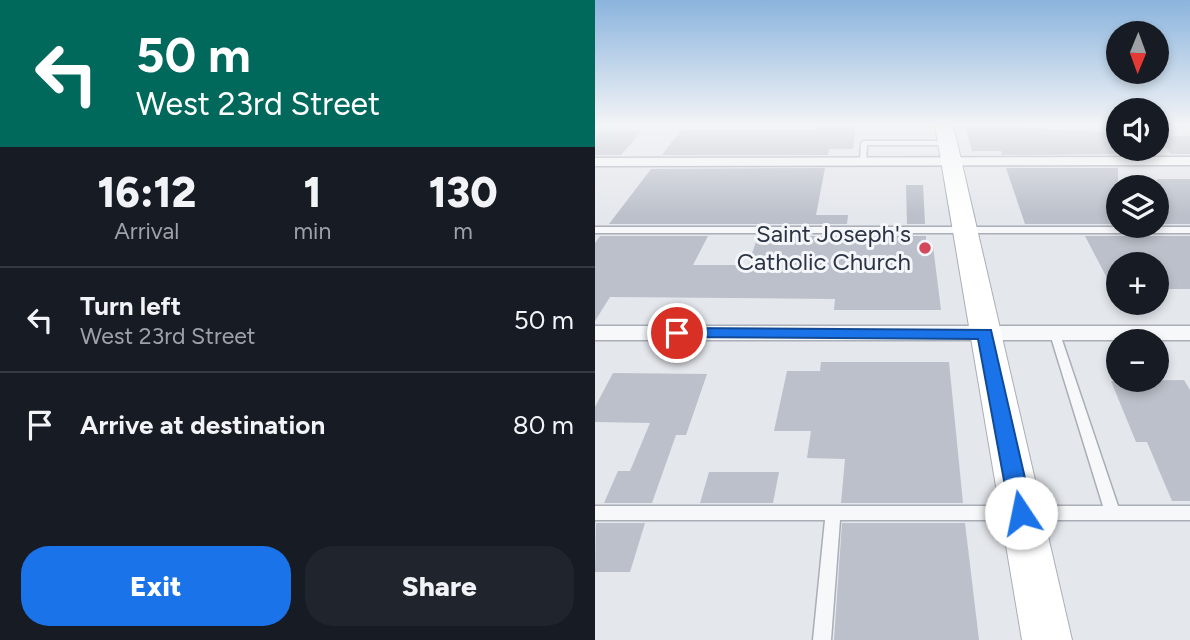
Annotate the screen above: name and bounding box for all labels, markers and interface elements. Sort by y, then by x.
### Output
north arrow [1106,21,1169,84]
map controls [1106,21,1169,392]
text: 50 m [136,25,251,84]
icon: left [21,28,112,119]
text: West 23rd Street [136,85,380,123]
button: sound [1106,98,1169,161]
text: 16:12 [97,167,196,218]
text: 1 [303,167,321,218]
text: 130 [429,167,498,218]
button: layers [1106,175,1169,238]
text: Arrival [114,217,179,245]
text: min [294,217,331,245]
text: m [453,217,473,245]
place label: Saint Joseph's Catholic Church [737,219,911,276]
marker: Saint Joseph's Catholic Church [917,240,933,256]
button: + [1106,252,1169,315]
text: Turn left [80,290,181,322]
icon: left [21,301,59,339]
pin [647,303,707,363]
text: 50 m [514,304,574,336]
icon: arrive [658,314,696,352]
text: West 23rd Street [80,322,256,350]
button: − [1106,329,1169,392]
icon: arrive [21,406,59,444]
text: Arrive at destination [80,409,325,441]
text: 80 m [513,409,574,441]
position arrow [984,476,1058,550]
button: Exit [21,546,291,626]
button: Share [305,546,574,626]

